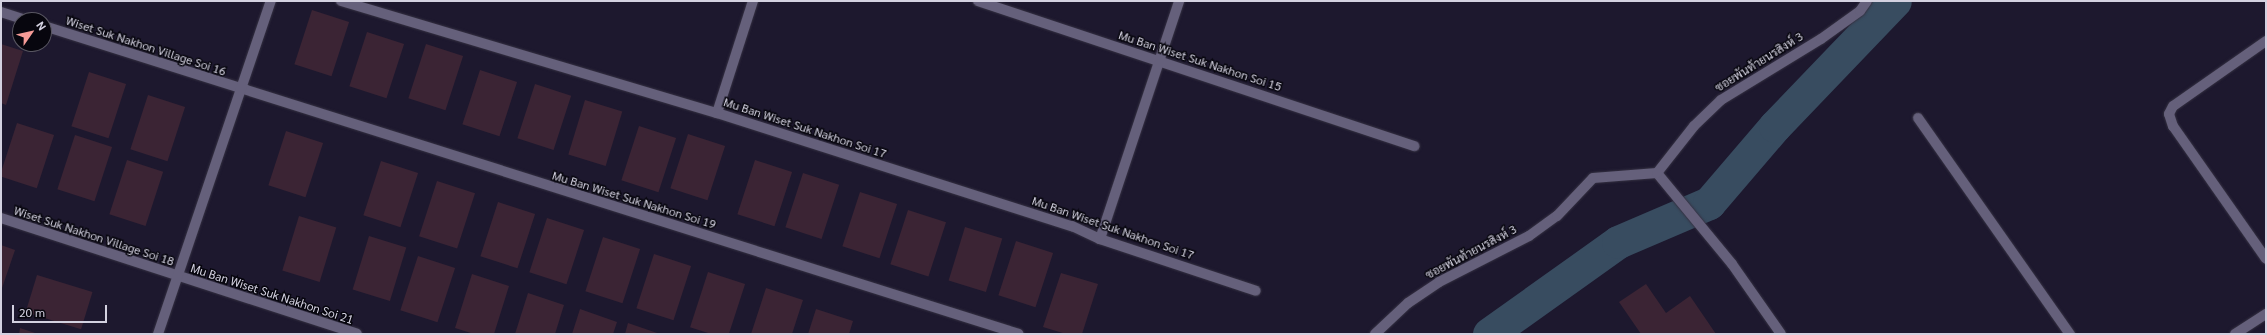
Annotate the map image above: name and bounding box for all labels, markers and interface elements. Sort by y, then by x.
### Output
north arrow [12,12,52,52]
street label: Wiset Suk Nakhon Village Soi 16 [64,13,228,79]
text: N [33,18,50,33]
street label: Mu Ban Wiset Suk Nakhon Soi 15 [1117,28,1283,94]
street label: ซอยพันท้ายนรสิงห์ 3 [1712,29,1806,95]
street label: Mu Ban Wiset Suk Nakhon Soi 17 [722,95,888,161]
street label: Mu Ban Wiset Suk Nakhon Soi 19 [550,168,718,232]
street label: Mu Ban Wiset Suk Nakhon Soi 17 [1030,193,1196,263]
street label: Wiset Suk Nakhon Village Soi 18 [12,203,176,269]
street label: ซอยพันท้ายนรสิงห์ 3 [1423,222,1519,282]
street label: Mu Ban Wiset Suk Nakhon Soi 21 [189,261,355,327]
scale bar [14,297,109,323]
text: 20 m [19,304,45,320]

